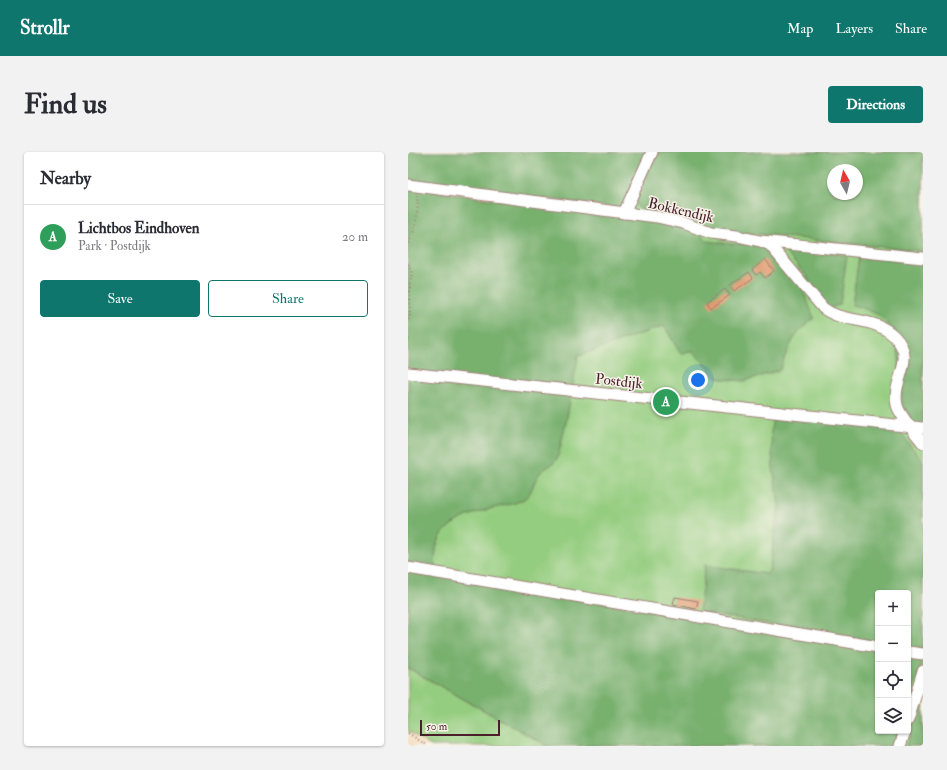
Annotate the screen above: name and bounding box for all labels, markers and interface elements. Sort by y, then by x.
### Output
text: Strollr [20,16,70,40]
text: Map [787,20,813,37]
text: Layers [835,20,873,37]
text: Share [895,20,927,37]
button: Directions [828,86,923,123]
text: Find us [24,87,107,122]
north arrow [827,164,863,200]
text: Nearby [40,168,91,189]
street label: Bokkendijk [646,194,716,227]
text: Lichtbos Eindhoven [78,219,200,238]
text: A [49,229,57,245]
text: 20 m [342,229,368,245]
text: Park · Postdijk [78,238,151,254]
button: Save [40,280,200,317]
button: Share [208,280,368,317]
street label: Postdijk [594,370,644,393]
your location [688,370,708,390]
pin: A [653,387,679,417]
map controls [875,590,911,734]
button: + [875,590,911,626]
button: − [875,626,911,662]
button: locate [875,662,911,698]
button: layers [875,698,911,734]
scale bar [420,718,500,737]
text: 50 m [426,720,447,733]

